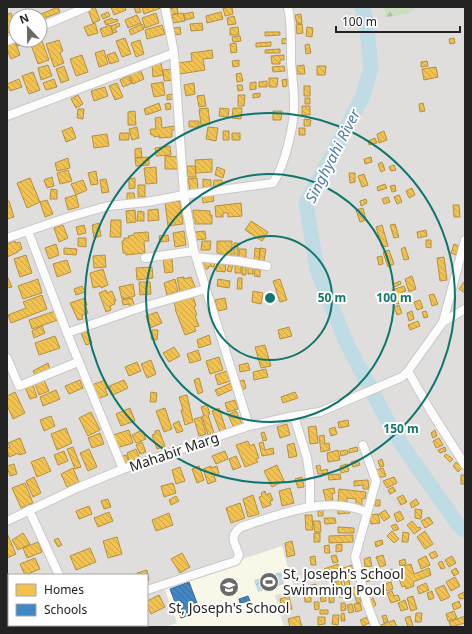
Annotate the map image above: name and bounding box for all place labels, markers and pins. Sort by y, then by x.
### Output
centre of rings [263,291,277,305]
place label: St, Joseph's School Swimming Pool [283,564,404,599]
sports icon: St, Joseph's School Swimming Pool [258,571,280,593]
school or university icon: St, Joseph's School [218,576,240,598]
place label: St, Joseph's School [169,598,289,617]

